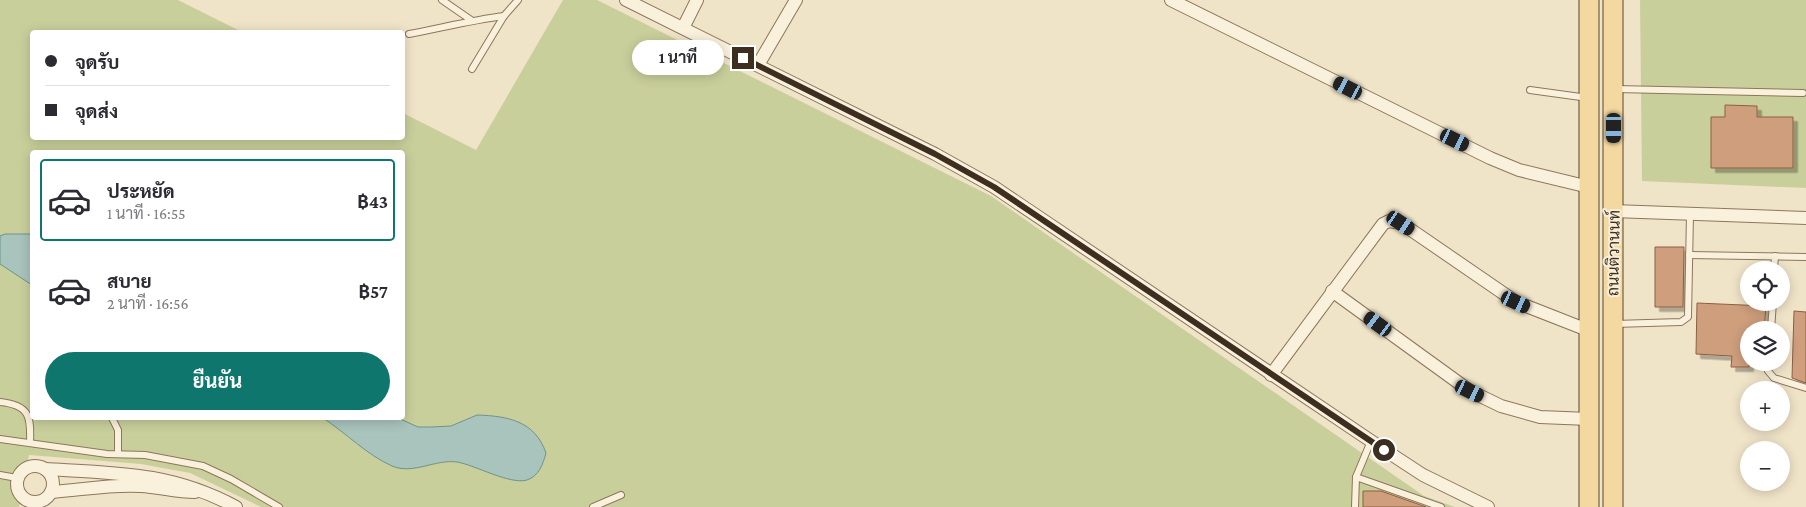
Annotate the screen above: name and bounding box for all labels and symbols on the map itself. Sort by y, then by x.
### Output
callout: 1 นาที [633,40,726,76]
route end [732,47,754,69]
car [1331,75,1364,101]
car [1606,113,1621,143]
car [1438,127,1471,153]
car [1384,208,1417,238]
street label: ถนนติวานนท์ [1600,210,1623,296]
car [1499,289,1532,315]
car [1361,309,1394,339]
car [1453,378,1486,404]
route start [1373,439,1395,461]

